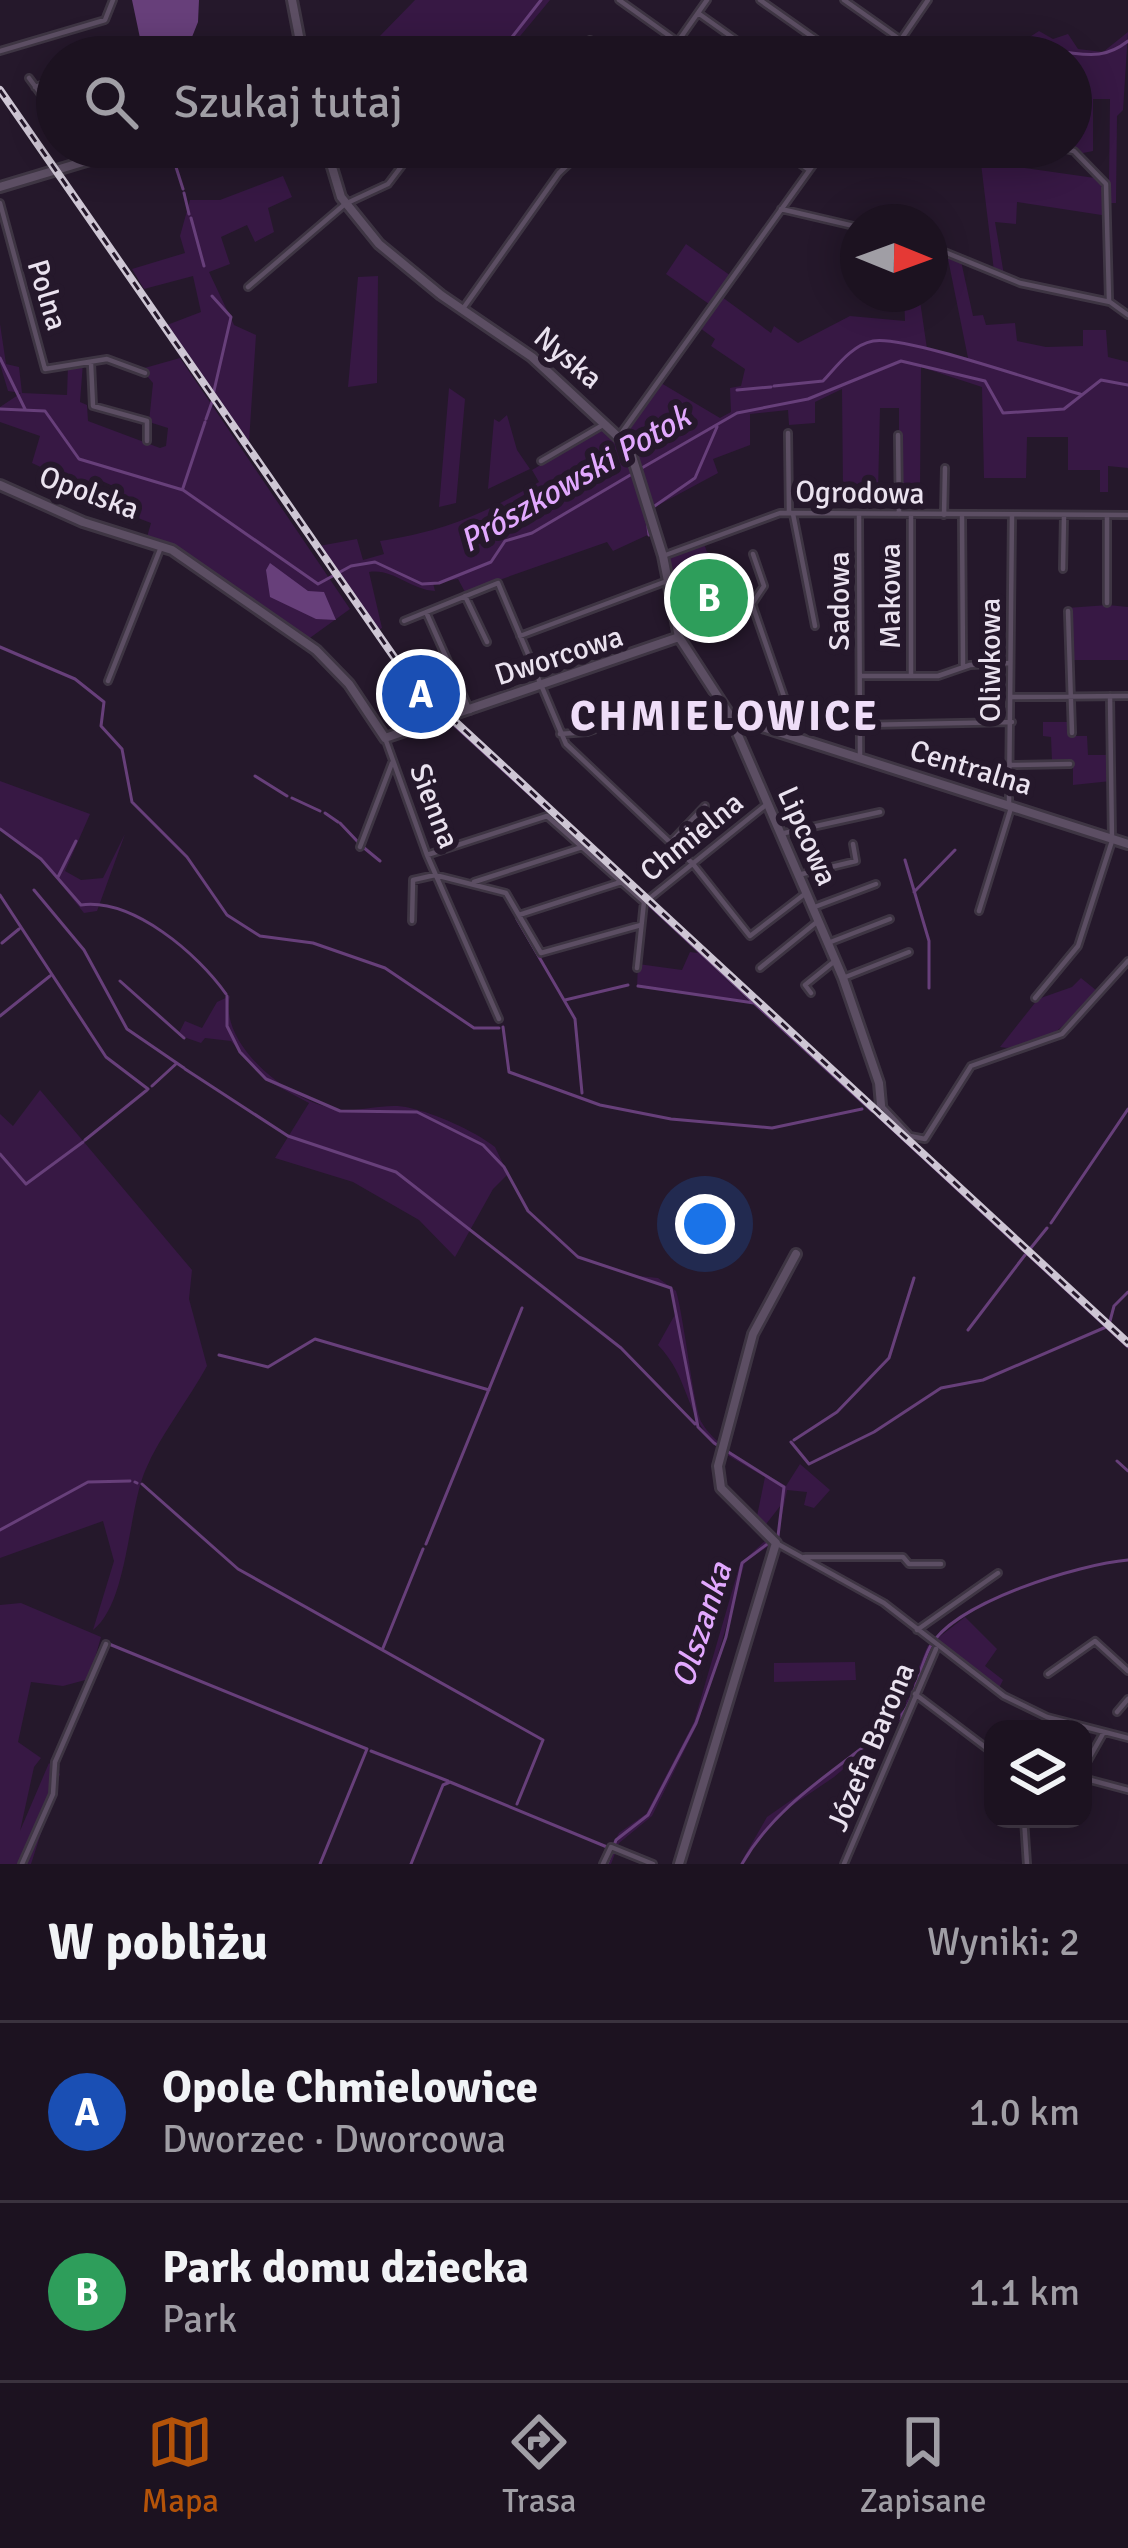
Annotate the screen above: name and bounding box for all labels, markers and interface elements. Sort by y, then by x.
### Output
search box [36,36,1092,168]
icon: search [78,69,144,135]
text: Szukaj tutaj [174,75,403,130]
north arrow [840,204,948,312]
street label: Polna [19,255,75,335]
street label: Nyska [526,319,610,397]
water label: Prószkowski Potok [452,395,700,562]
street label: Opolska [34,458,144,528]
street label: Ogrodowa [795,473,925,513]
street label: Makowa [872,543,909,649]
street label: Sadowa [821,551,858,651]
pin: B [670,553,748,643]
street label: Oliwkowa [972,598,1009,722]
street label: Dworcowa [490,618,628,694]
pin: A [382,649,460,739]
district label: CHMIELOWICE [570,691,880,742]
street label: Centralna [905,732,1037,804]
street label: Sienna [401,758,467,854]
street label: Lipcowa [769,781,845,891]
street label: Chmielna [633,784,751,890]
your location [675,1194,735,1254]
water label: Olszanka [663,1556,742,1692]
street label: Józefa Barona [819,1657,923,1837]
map controls [984,1720,1092,1828]
button: layers [984,1720,1092,1828]
text: W pobliżu [48,1911,268,1974]
text: Wyniki: 2 [927,1918,1080,1966]
text: Opole Chmielowice [162,2060,538,2115]
text: A [75,2088,99,2136]
text: 1.0 km [968,2088,1080,2136]
text: Dworzec · Dworcowa [162,2115,506,2163]
text: Park domu dziecka [162,2240,529,2295]
text: B [75,2268,99,2316]
text: 1.1 km [968,2268,1080,2316]
text: Park [162,2295,237,2343]
tab: Mapa [142,2409,219,2522]
tab: Trasa [502,2409,577,2522]
tab: Zapisane [860,2409,986,2522]

